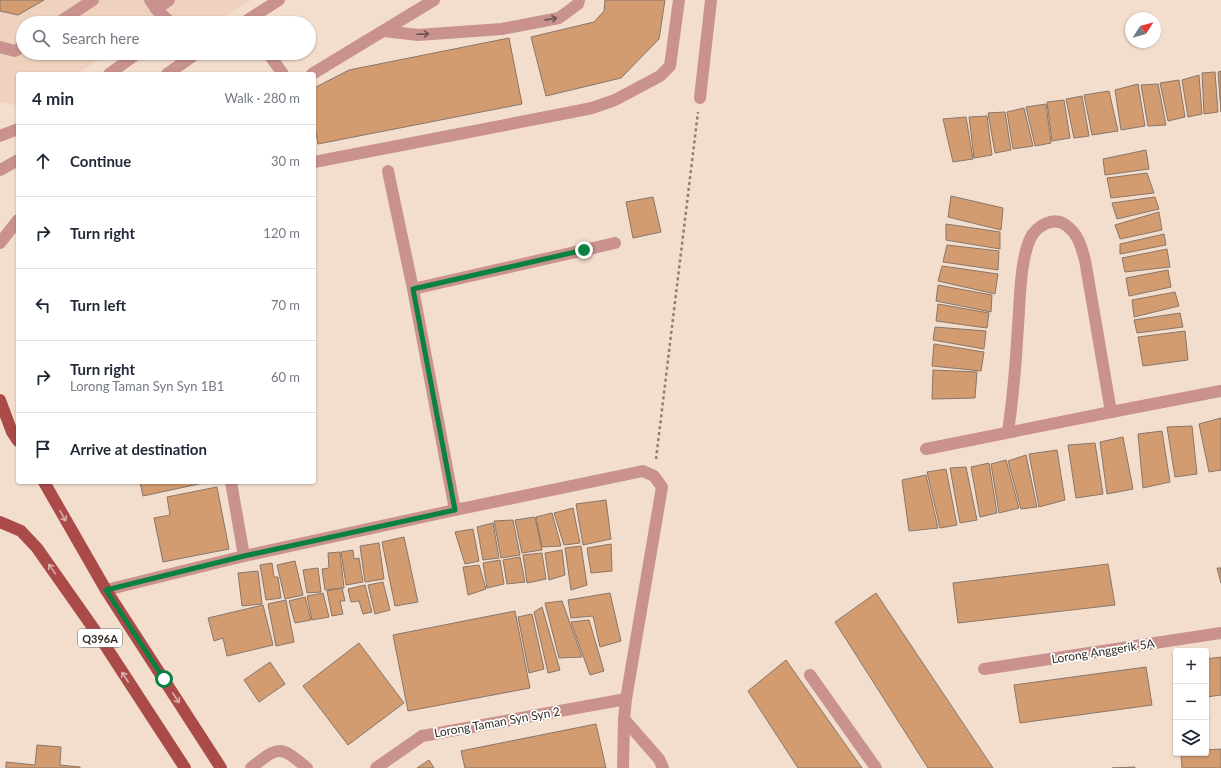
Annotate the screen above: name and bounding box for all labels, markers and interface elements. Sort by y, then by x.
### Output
north arrow [1125,12,1161,48]
one-way arrow [545,15,558,23]
search box [16,16,316,60]
icon: search [30,27,52,49]
text: Search here [62,29,139,47]
one-way arrow [416,31,429,38]
text: 4 min [32,88,74,109]
text: Walk · 280 m [224,90,300,106]
icon: ahead [32,150,54,172]
text: Continue [70,152,131,170]
text: 30 m [271,153,300,169]
icon: right [32,222,54,244]
text: Turn right [70,224,135,242]
text: 120 m [263,225,300,241]
route end [575,241,593,259]
icon: left [32,294,54,316]
text: Turn left [70,296,126,314]
text: 70 m [271,297,300,313]
text: Turn right [70,360,135,378]
icon: right [32,366,54,388]
text: 60 m [271,369,300,385]
text: Lorong Taman Syn Syn 1B1 [70,378,224,394]
icon: arrive [32,438,54,460]
text: Arrive at destination [70,440,207,458]
one-way arrow [60,510,68,522]
one-way arrow [48,564,56,575]
road number: Q396A [78,629,122,647]
street label: Lorong Anggerik 5A [1050,635,1156,667]
map controls [1173,648,1209,756]
button: + [1173,648,1209,684]
route start [155,670,173,688]
one-way arrow [121,671,129,682]
button: − [1173,684,1209,720]
one-way arrow [172,692,180,704]
street label: Lorong Taman Syn Syn 2 [433,704,561,740]
button: layers [1173,720,1209,756]

